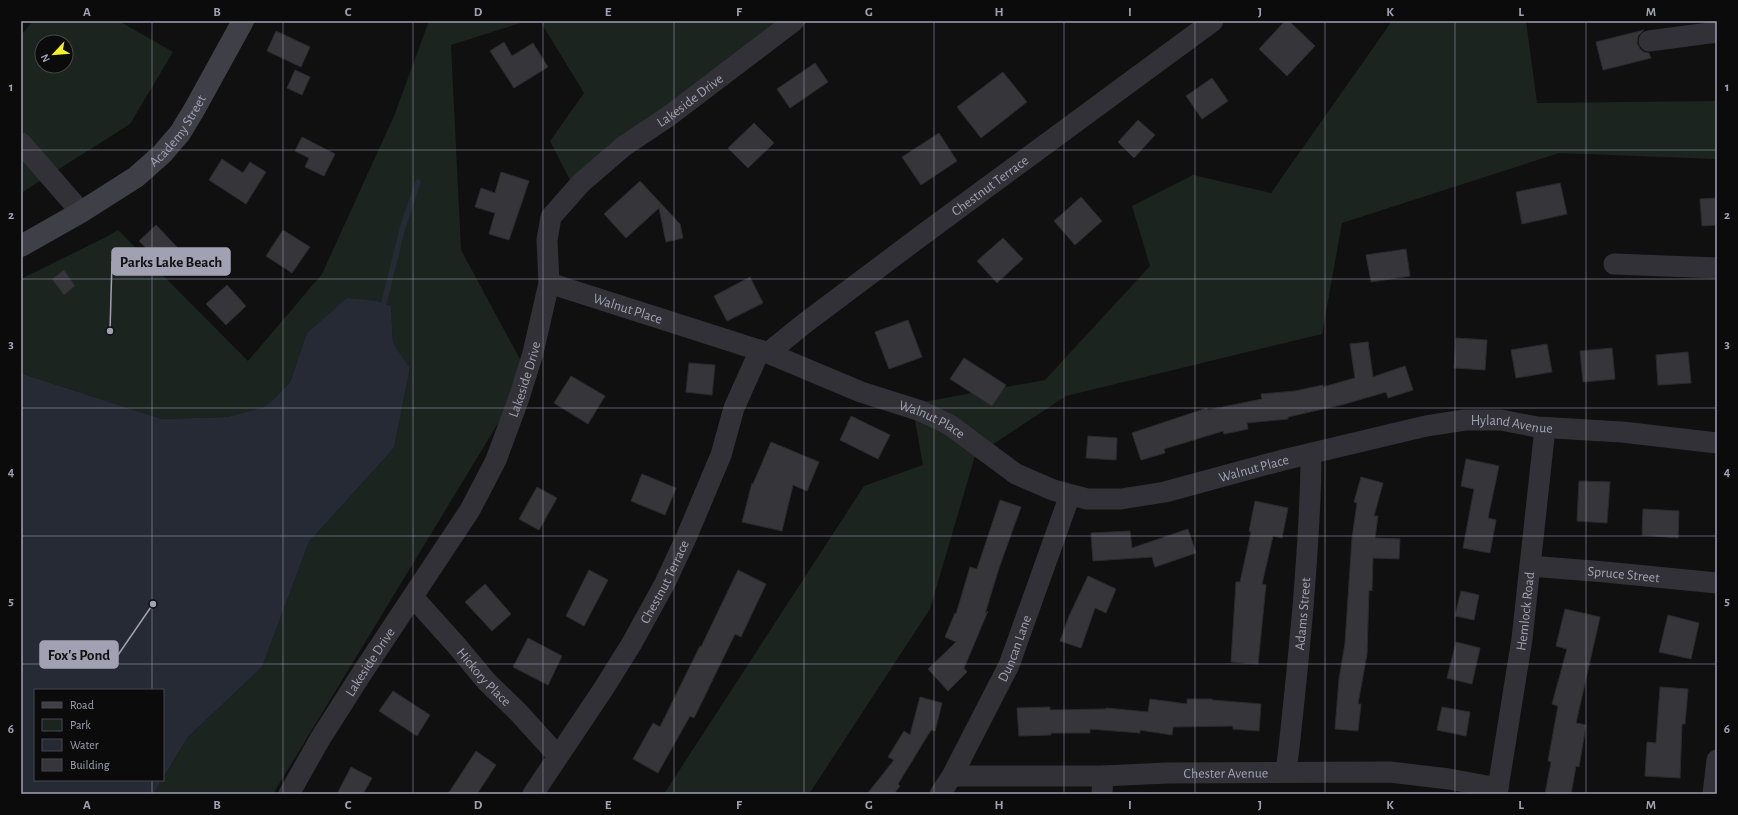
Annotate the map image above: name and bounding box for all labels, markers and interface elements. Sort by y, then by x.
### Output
text: A [83,6,91,19]
text: B [213,6,221,19]
text: C [345,6,352,19]
text: D [474,6,483,19]
text: E [605,6,612,19]
text: F [736,6,743,19]
text: G [865,6,873,19]
text: H [994,6,1004,19]
text: I [1128,6,1132,19]
text: J [1258,6,1262,19]
text: K [1386,6,1394,19]
text: L [1518,6,1524,19]
text: M [1646,6,1656,19]
north arrow [34,34,74,74]
text: N [39,52,52,64]
street label: Lakeside Drive [655,72,726,130]
text: 1 [9,81,13,94]
text: 1 [1725,81,1729,94]
street label: Academy Street [147,92,209,170]
street label: Chestnut Terrace [949,153,1031,219]
text: 2 [8,209,14,222]
text: 2 [1724,209,1730,222]
callout: Parks Lake Beach [112,248,230,275]
text: Parks Lake Beach [120,255,222,270]
street label: Walnut Place [591,292,664,327]
text: 3 [8,338,14,351]
text: 3 [1724,338,1730,351]
street label: Lakeside Drive [507,340,543,419]
street label: Walnut Place [897,398,967,442]
street label: Hyland Avenue [1471,414,1553,436]
street label: Walnut Place [1217,453,1290,485]
text: 4 [8,466,15,479]
text: 4 [1724,466,1731,479]
street label: Chestnut Terrace [638,538,692,626]
street label: Spruce Street [1587,565,1661,585]
street label: Hemlock Road [1514,571,1537,652]
street label: Adams Street [1293,577,1313,651]
text: 5 [8,595,14,608]
text: 5 [1724,595,1730,608]
street label: Duncan Lane [996,613,1034,684]
street label: Lakeside Drive [343,626,398,699]
callout: Fox's Pond [40,641,118,668]
street label: Hickory Place [454,646,513,709]
text: Fox's Pond [48,648,110,663]
legend [34,689,164,781]
text: Road [70,699,94,711]
text: Park [70,719,91,731]
text: 6 [8,723,14,736]
text: 6 [1724,723,1730,736]
text: Water [70,739,99,751]
text: Building [70,759,110,771]
street label: Chester Avenue [1184,767,1268,781]
text: A [83,799,91,812]
text: B [213,799,221,812]
text: C [345,799,352,812]
text: D [474,799,483,812]
text: E [605,799,612,812]
text: F [736,799,743,812]
text: G [865,799,873,812]
text: H [994,799,1004,812]
text: I [1128,799,1132,812]
text: J [1258,799,1262,812]
text: K [1386,799,1394,812]
text: L [1518,799,1524,812]
text: M [1646,799,1656,812]

